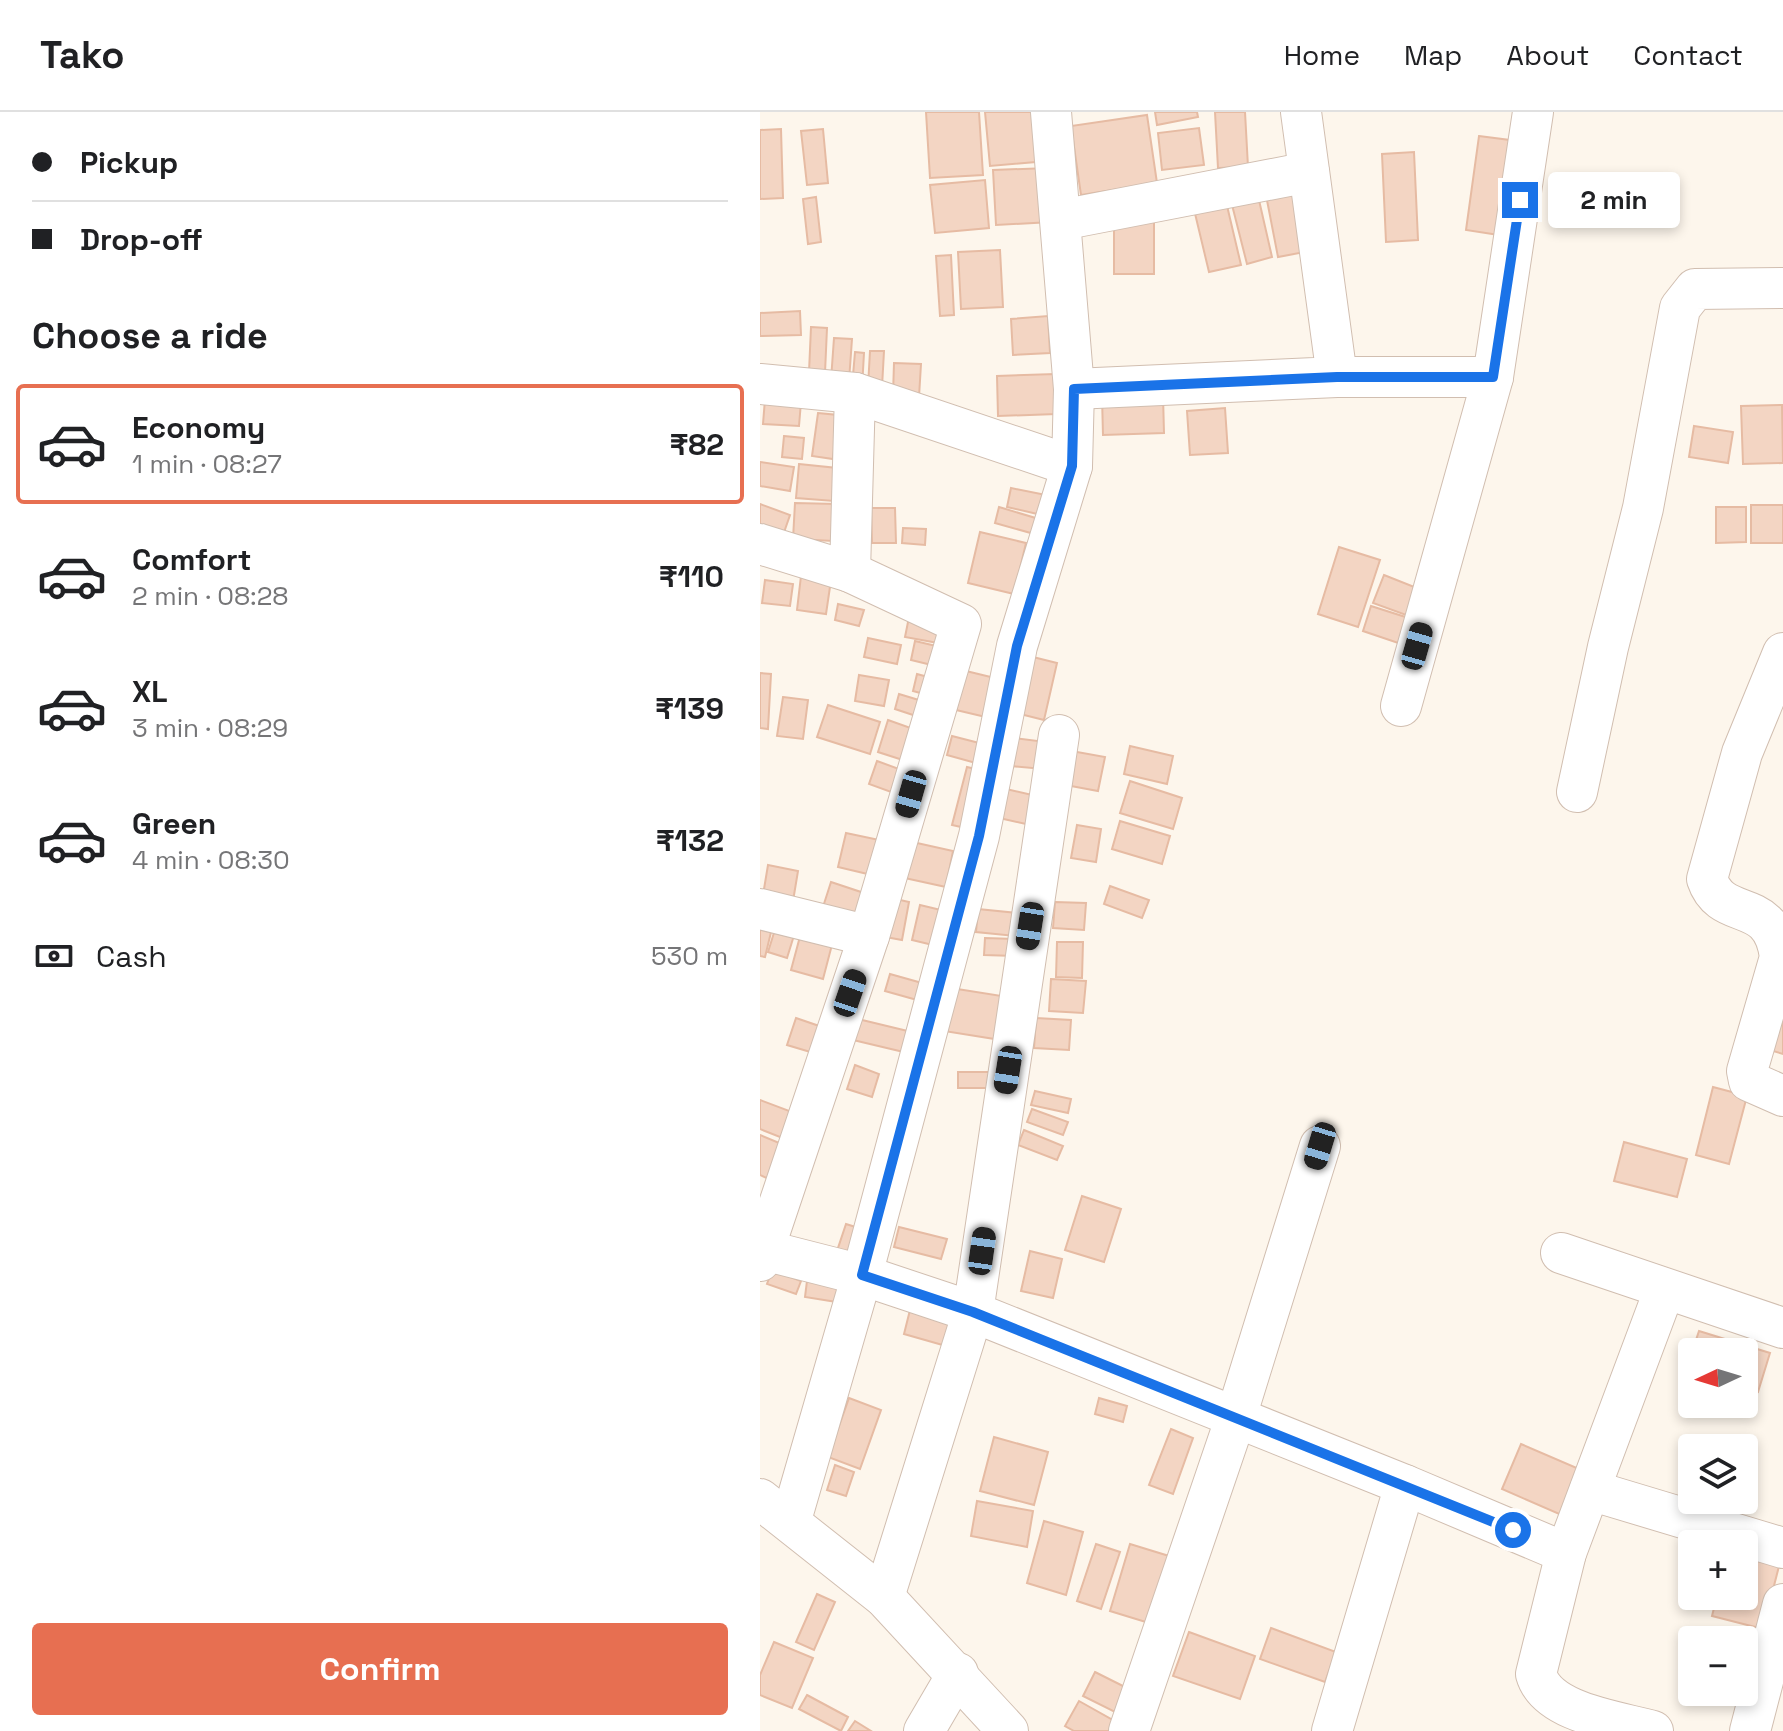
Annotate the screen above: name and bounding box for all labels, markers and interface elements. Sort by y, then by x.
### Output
text: Tako [40,31,125,79]
text: Home [1284,37,1360,73]
text: Map [1404,37,1462,73]
text: About [1506,37,1589,73]
text: Contact [1633,37,1743,73]
text: Pickup [80,143,178,182]
callout: 2 min [1548,172,1680,228]
route end [1502,182,1538,218]
text: 2 min [1580,183,1648,217]
text: Drop-off [80,220,203,259]
text: Choose a ride [32,313,268,359]
icon: car [36,408,108,480]
text: Economy [132,408,265,447]
text: ₹82 [670,425,724,464]
text: 1 min · 08:27 [132,447,282,481]
icon: car [36,540,108,612]
text: Comfort [132,540,251,579]
text: ₹110 [659,557,724,596]
text: 2 min · 08:28 [132,579,289,613]
car [1399,620,1435,672]
icon: car [36,672,108,744]
text: XL [132,672,168,711]
text: ₹139 [655,689,724,728]
text: 3 min · 08:29 [132,711,288,745]
car [893,768,929,820]
icon: car [36,804,108,876]
text: Green [132,804,216,843]
text: ₹132 [656,821,724,860]
text: 4 min · 08:30 [132,843,290,877]
car [1014,900,1046,952]
icon: cash [32,934,76,978]
text: Cash [96,937,167,976]
text: 530 m [651,939,728,973]
car [831,966,869,1020]
car [992,1044,1024,1096]
car [1302,1120,1338,1172]
car [967,1226,997,1276]
north arrow [1678,1338,1758,1418]
map controls [1678,1338,1758,1706]
button: layers [1678,1434,1758,1514]
route start [1495,1512,1531,1548]
button: + [1678,1530,1758,1610]
button: Confirm [32,1623,728,1715]
button: − [1678,1626,1758,1706]

